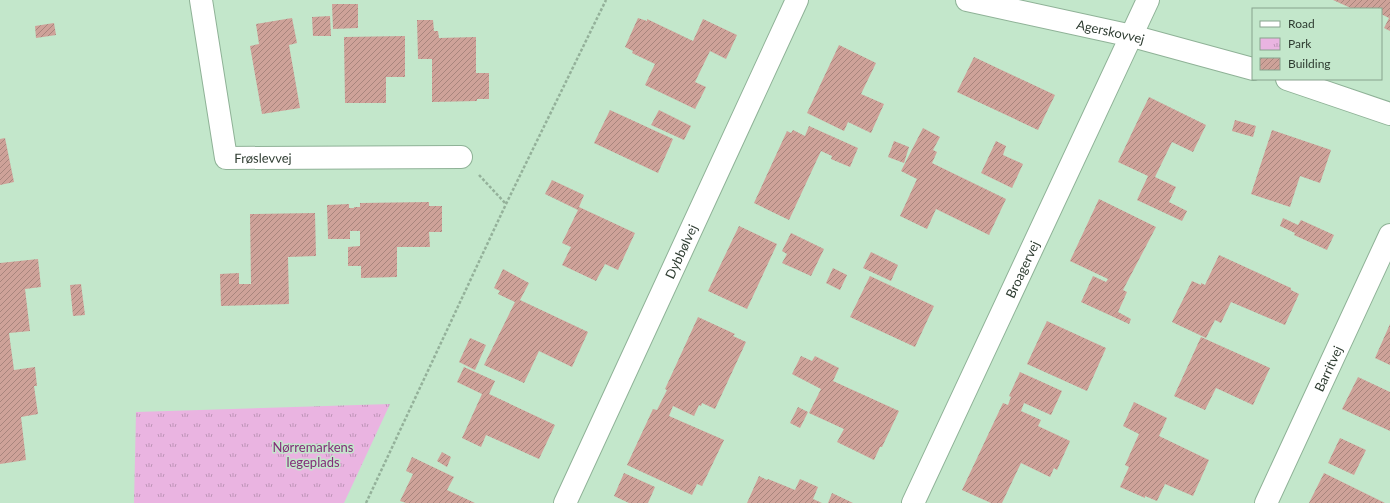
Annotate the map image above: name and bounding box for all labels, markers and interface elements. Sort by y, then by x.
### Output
legend [1252,8,1382,80]
street label: Agerskovvej [1075,16,1146,47]
text: Road [1288,16,1315,31]
text: Park [1288,36,1312,51]
text: Building [1288,56,1331,71]
street label: Frøslevvej [234,150,292,166]
street label: Dybbølvej [662,222,700,281]
street label: Broagervej [1002,238,1042,300]
street label: Barritvej [1311,343,1346,394]
park label: Nørremarkens legeplads [272,439,354,470]

